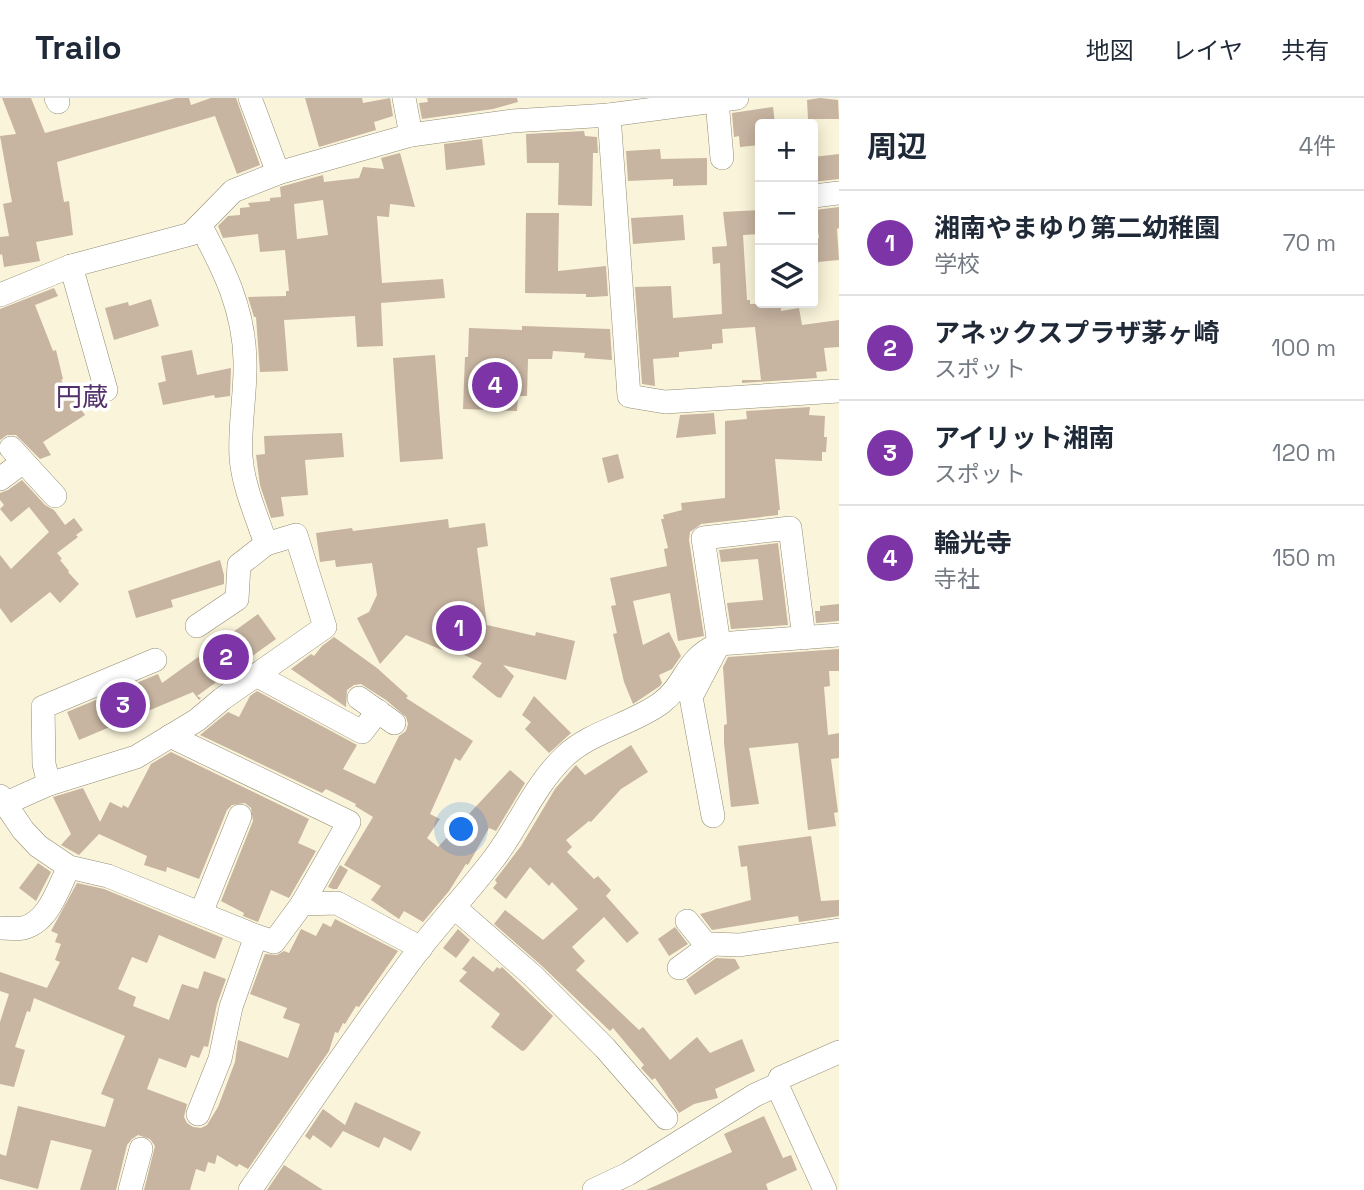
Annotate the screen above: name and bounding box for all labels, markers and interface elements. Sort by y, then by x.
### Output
text: Trailo [35,27,122,69]
text: 地図 [1086,35,1134,66]
text: レイヤ [1172,35,1243,66]
text: 共有 [1281,35,1329,66]
map controls [755,119,818,308]
button: + [755,119,818,182]
text: 周辺 [867,127,927,166]
text: 4件 [1299,131,1336,161]
button: − [755,182,818,245]
text: 湘南やまゆり第二幼稚園 [934,211,1220,245]
text: 1 [885,228,895,258]
text: 70 m [1283,228,1336,258]
button: layers [755,245,818,308]
text: 学校 [934,249,980,279]
text: アネックスプラザ茅ヶ崎 [934,316,1219,350]
text: 2 [883,333,897,363]
text: 100 m [1271,333,1336,363]
text: スポット [934,354,1026,384]
pin: 4 [472,359,518,411]
district label: 円蔵 [56,380,108,414]
text: アイリット湘南 [934,421,1115,455]
text: 3 [883,438,897,468]
text: 120 m [1272,438,1336,468]
text: スポット [934,459,1026,489]
text: 輪光寺 [934,526,1012,560]
text: 4 [883,543,897,573]
text: 150 m [1272,543,1336,573]
text: 寺社 [934,564,980,594]
pin: 1 [436,602,482,654]
pin: 2 [203,631,249,683]
pin: 3 [100,679,146,731]
your location [444,812,478,846]

